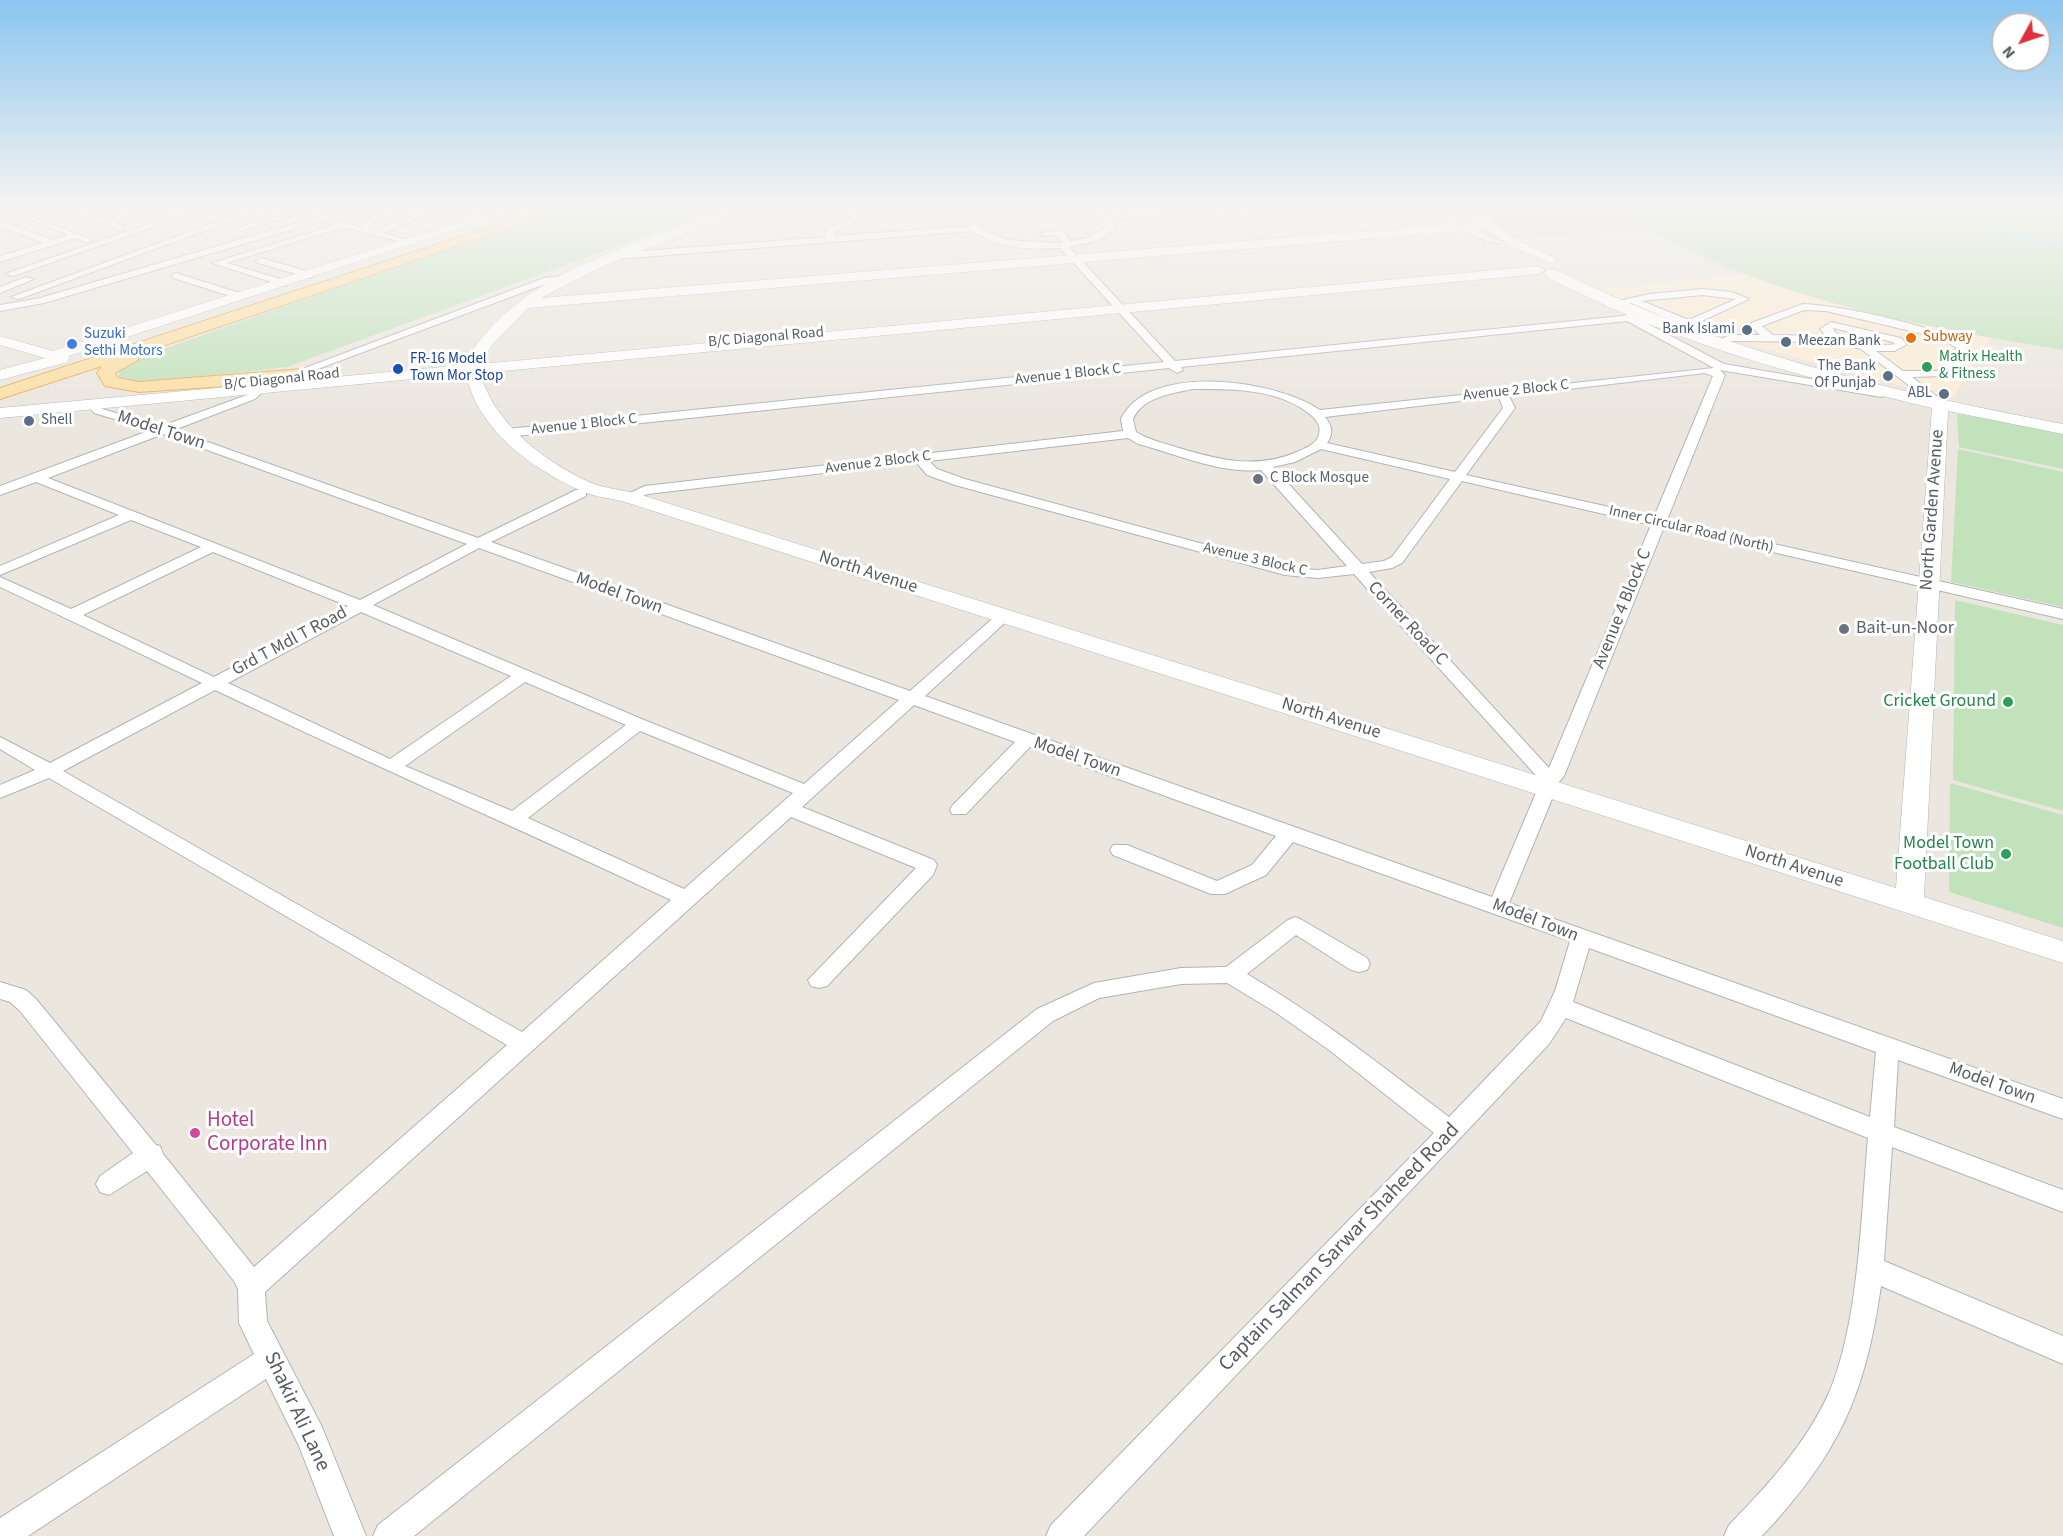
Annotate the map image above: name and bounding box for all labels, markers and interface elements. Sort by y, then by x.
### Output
north arrow [1991,12,2051,72]
text: N [1997,41,2021,63]
place label: Bank Islami [1662,321,1735,339]
marker: Bank Islami [1740,323,1754,337]
street label: B/C Diagonal Road [707,324,825,352]
place label: Suzuki Sethi Motors [84,326,162,361]
place label: Subway [1923,329,1973,347]
marker: Subway [1904,331,1918,345]
place label: Meezan Bank [1798,333,1881,351]
marker: Meezan Bank [1779,335,1793,349]
marker: Suzuki Sethi Motors [65,337,79,351]
place label: Matrix Health & Fitness [1939,349,2023,384]
place label: FR-16 Model Town Mor Stop [410,351,503,386]
place label: The Bank Of Punjab [1814,358,1876,393]
street label: Avenue 1 Block C [1014,360,1122,390]
marker: Matrix Health & Fitness [1920,360,1934,374]
marker: FR-16 Model Town Mor Stop [391,362,405,376]
street label: B/C Diagonal Road [223,365,341,395]
marker: The Bank Of Punjab [1881,369,1895,383]
street label: Avenue 2 Block C [1462,376,1570,406]
place label: ABL [1908,385,1932,403]
marker: ABL [1937,387,1951,401]
street label: Model Town [114,407,208,455]
street label: Avenue 1 Block C [530,410,638,440]
place label: Shell [41,412,72,430]
marker: Shell [22,414,36,428]
street label: North Garden Avenue [1917,429,1949,591]
street label: Avenue 2 Block C [824,448,932,478]
place label: C Block Mosque [1270,470,1369,488]
marker: C Block Mosque [1251,472,1265,486]
street label: Inner Circular Road (North) [1607,502,1775,558]
street label: Avenue 3 Block C [1201,539,1309,581]
street label: Avenue 4 Block C [1589,546,1657,672]
street label: North Avenue [816,547,920,599]
street label: Model Town [573,568,665,620]
street label: Corner Road C [1362,577,1452,671]
street label: Grd T Mdl T Road [229,603,351,681]
place label: Bait-un-Noor [1856,618,1954,640]
marker: Bait-un-Noor [1837,622,1851,636]
place label: Cricket Ground [1883,691,1996,713]
street label: North Avenue [1279,694,1383,744]
marker: Cricket Ground [2001,695,2015,709]
street label: Model Town [1031,733,1123,783]
place label: Model Town Football Club [1894,833,1994,876]
street label: North Avenue [1742,841,1846,893]
marker: Model Town Football Club [1999,847,2013,861]
street label: Model Town [1489,895,1581,947]
street label: Model Town [1946,1058,2038,1110]
place label: Hotel Corporate Inn [207,1108,328,1158]
street label: Captain Salman Sarwar Shaheed Road [1214,1119,1466,1377]
marker: Hotel Corporate Inn [188,1126,202,1140]
street label: Shakir Ali Lane [257,1348,335,1476]

